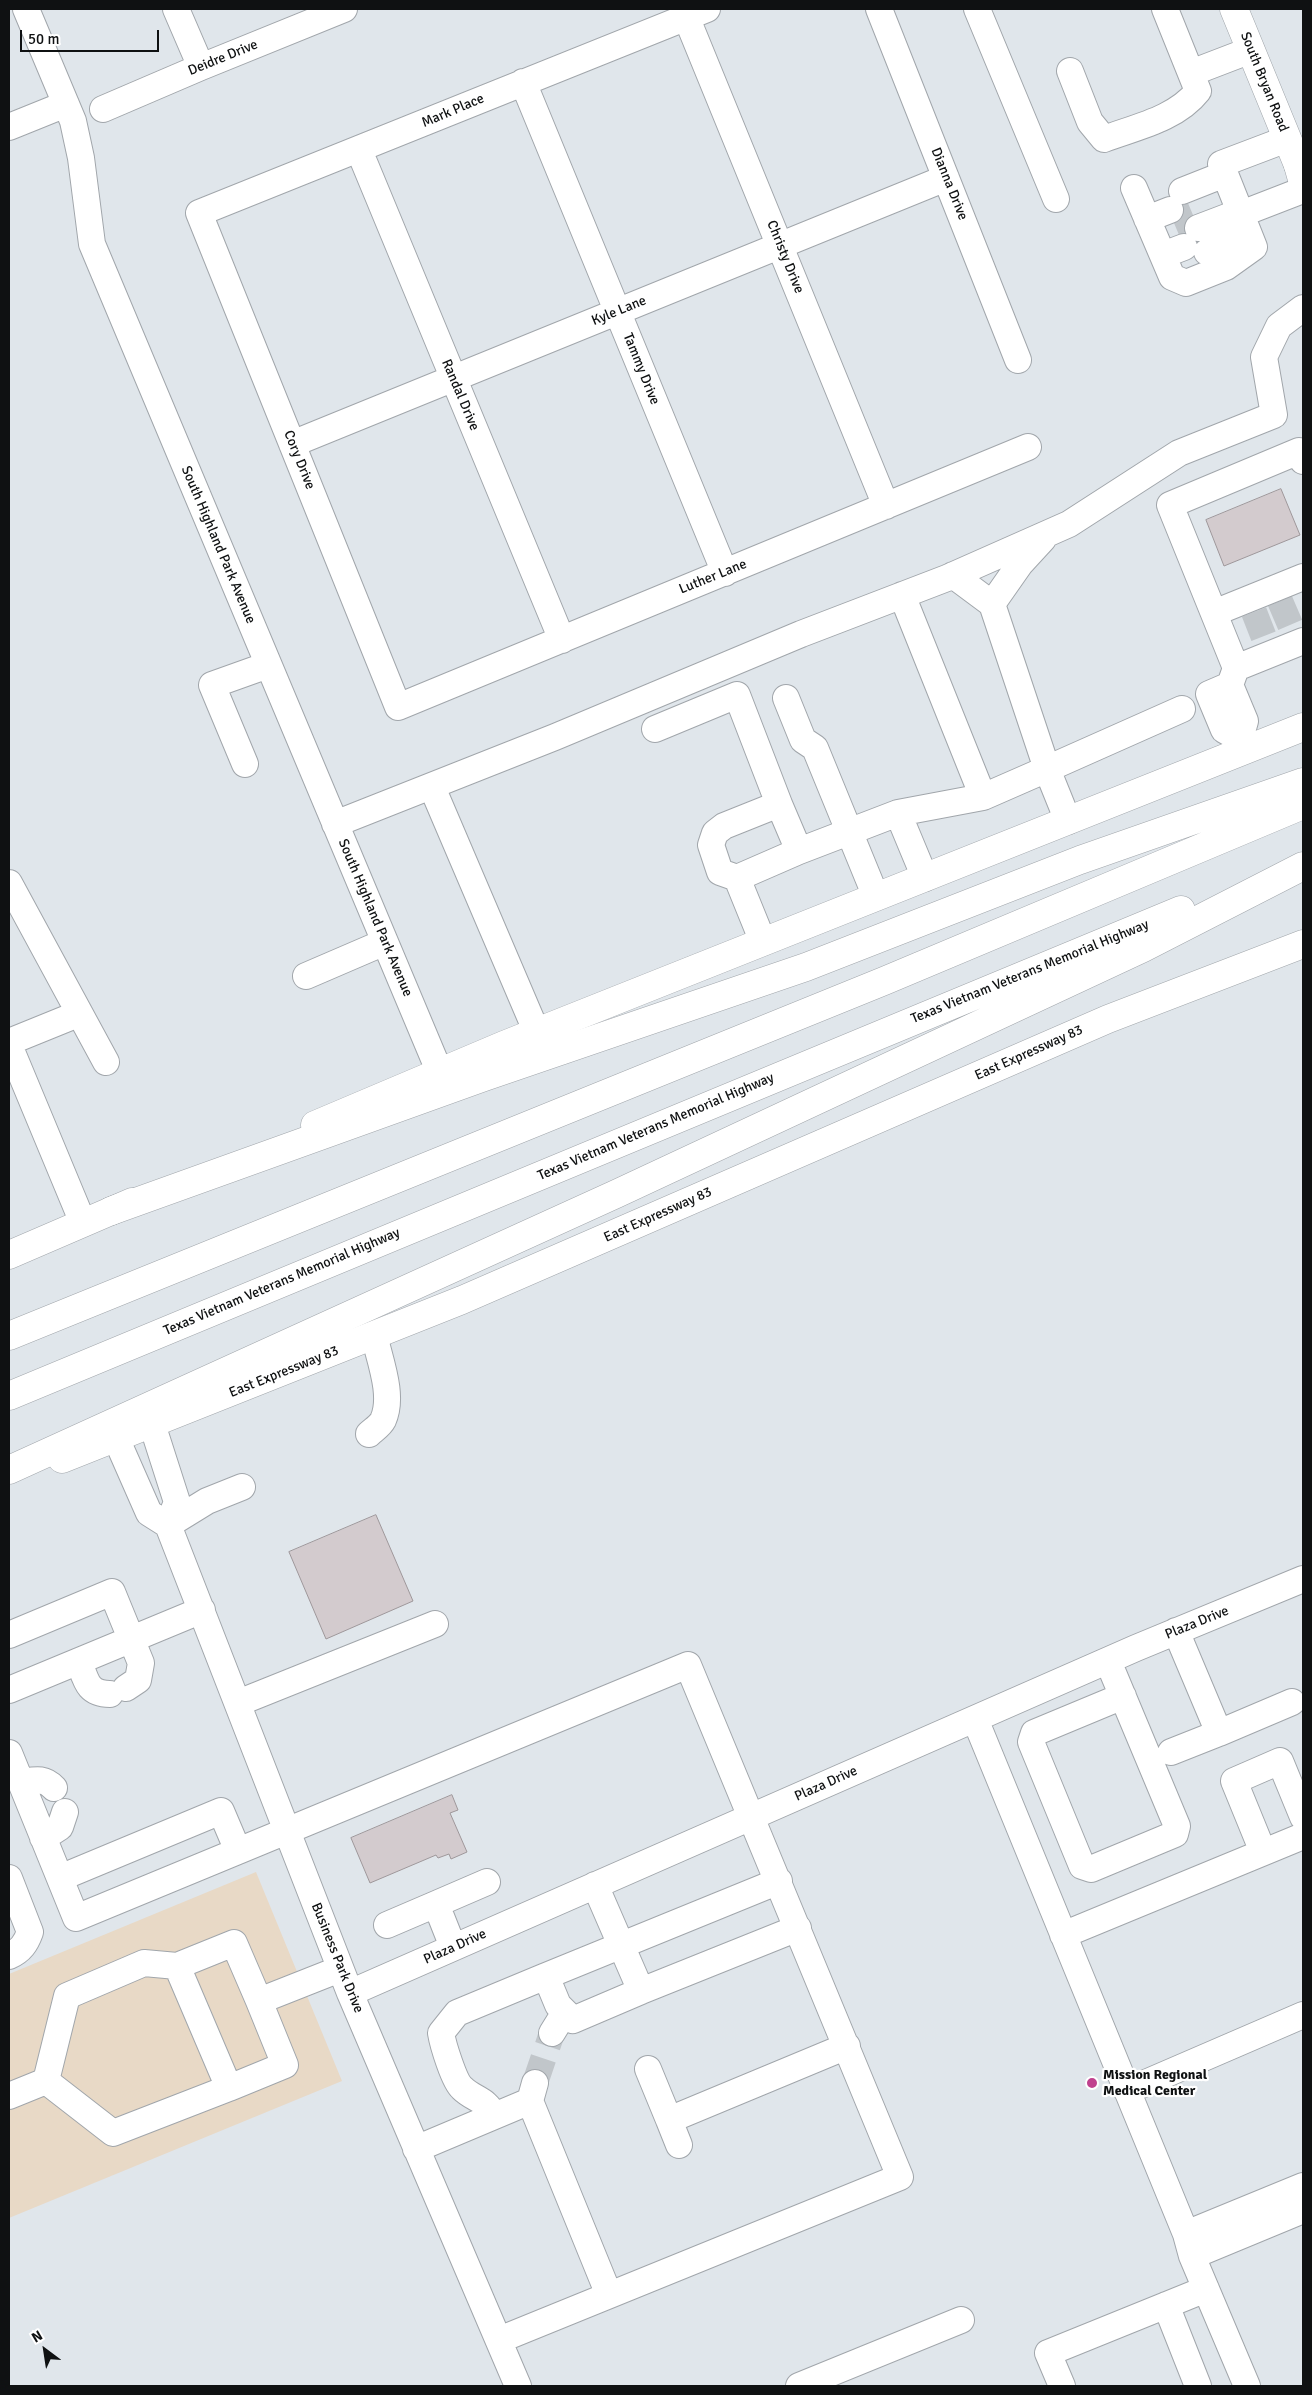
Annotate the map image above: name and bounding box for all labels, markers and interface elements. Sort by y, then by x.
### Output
scale bar [22,20,161,52]
text: 50 m [28,30,59,48]
street label: South Bryan Road [1236,30,1292,134]
street label: Deidre Drive [186,36,260,80]
street label: Mark Place [419,90,487,132]
street label: Dianna Drive [927,145,971,223]
street label: Christy Drive [763,218,807,296]
street label: Kyle Lane [589,292,649,330]
street label: Tammy Drive [619,331,663,407]
street label: Randal Drive [437,357,483,433]
street label: Cory Drive [280,428,318,492]
street label: South Highland Park Avenue [177,464,259,626]
street label: Luther Lane [677,556,749,598]
street label: South Highland Park Avenue [334,837,416,999]
street label: Texas Vietnam Veterans Memorial Highway [909,916,1151,1028]
street label: East Expressway 83 [972,1022,1086,1084]
street label: Texas Vietnam Veterans Memorial Highway [535,1069,777,1185]
street label: East Expressway 83 [601,1184,715,1246]
street label: Texas Vietnam Veterans Memorial Highway [161,1224,403,1340]
street label: East Expressway 83 [227,1342,341,1402]
street label: Plaza Drive [1163,1603,1231,1643]
street label: Plaza Drive [792,1763,860,1805]
street label: Business Park Drive [307,1900,367,2016]
street label: Plaza Drive [421,1926,489,1968]
place label: Mission Regional Medical Center [1103,2067,1207,2100]
marker: Mission Regional Medical Center [1085,2076,1099,2090]
north arrow [20,2325,70,2375]
text: N [28,2327,46,2347]

